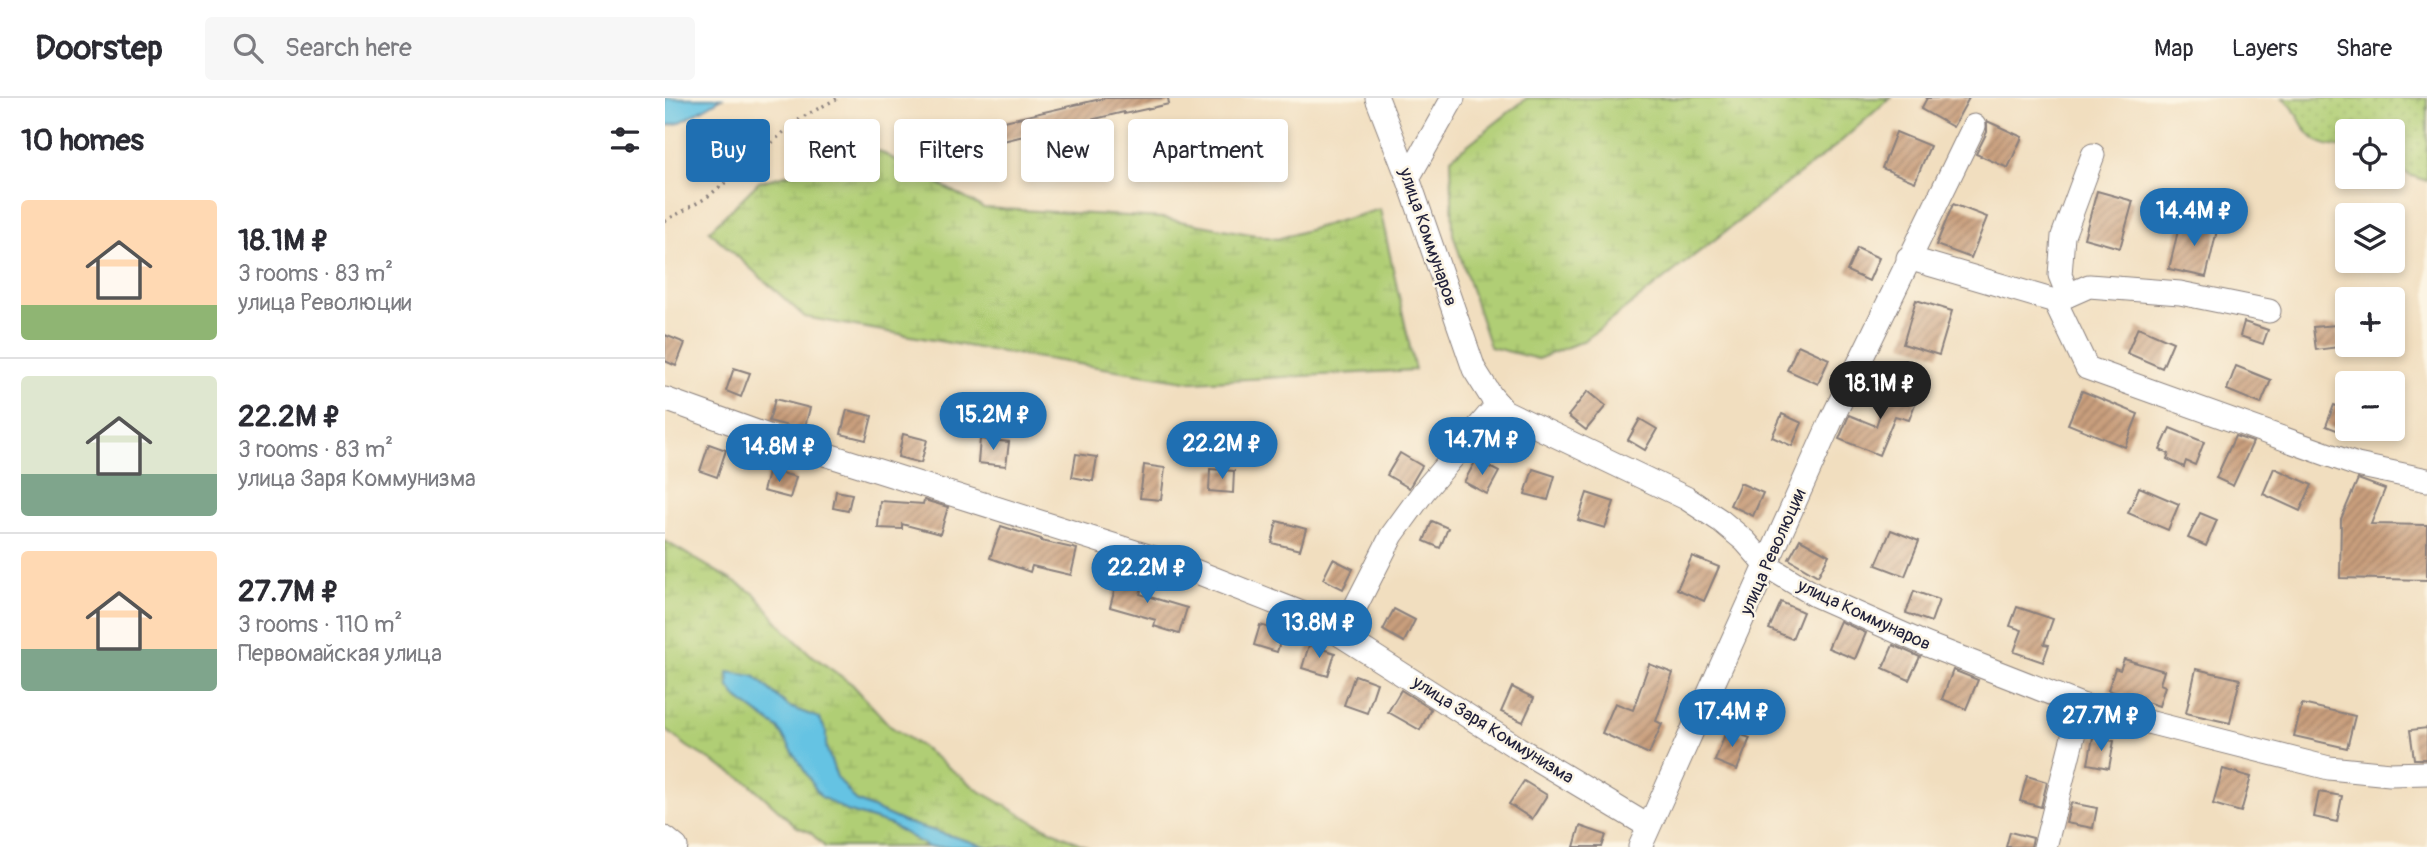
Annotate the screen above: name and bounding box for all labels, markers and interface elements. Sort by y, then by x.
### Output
search box [205,17,695,80]
text: Doorstep [35,28,163,69]
icon: search [229,29,267,67]
text: Search here [285,32,412,64]
text: Map [2154,34,2194,63]
text: Layers [2232,34,2298,63]
text: Share [2336,34,2392,63]
chip: Buy [686,119,770,182]
chip: Rent [784,119,880,182]
chip: Filters [894,119,1007,182]
chip: New [1021,119,1114,182]
chip: Apartment [1128,119,1288,182]
map controls [2335,119,2405,441]
button: locate [2335,119,2405,189]
icon: filters [606,121,644,159]
text: 10 homes [21,122,144,159]
street label: улица Коммунаров [1393,164,1462,309]
pin: 14.4M ₽ [2129,188,2259,248]
text: 14.4M ₽ [2156,196,2232,225]
button: layers [2335,203,2405,273]
text: 18.1M ₽ [238,222,329,259]
icon: home [77,228,161,312]
text: 3 rooms · 83 m² [238,259,393,288]
button: + [2335,287,2405,357]
text: улица Революции [238,288,412,317]
pin: 18.1M ₽ [1815,362,1945,421]
text: 18.1M ₽ [1845,369,1915,398]
button: − [2335,371,2405,441]
pin: 15.2M ₽ [928,392,1058,452]
text: 22.2M ₽ [238,398,341,435]
text: 15.2M ₽ [956,400,1030,429]
icon: home [77,404,161,488]
pin: 14.7M ₽ [1417,418,1547,477]
pin: 22.2M ₽ [1157,422,1287,481]
pin: 14.8M ₽ [714,424,844,484]
text: 14.7M ₽ [1445,425,1519,454]
text: 22.2M ₽ [1183,429,1261,458]
text: 14.8M ₽ [742,432,816,461]
text: 3 rooms · 83 m² [238,435,393,464]
text: улица Заря Коммунизма [238,464,476,493]
street label: улица Революции [1734,485,1811,620]
pin: 22.2M ₽ [1082,546,1212,605]
text: 22.2M ₽ [1108,553,1186,582]
text: 27.7M ₽ [238,573,339,610]
street label: улица Коммунаров [1793,574,1934,656]
icon: home [77,579,161,663]
pin: 13.8M ₽ [1254,601,1384,660]
text: 13.8M ₽ [1282,608,1356,637]
text: 3 rooms · 110 m² [238,610,402,639]
text: Первомайская улица [238,639,442,668]
street label: улица Заря Коммунизма [1407,670,1578,789]
pin: 17.4M ₽ [1667,690,1797,749]
pin: 27.7M ₽ [2036,694,2166,753]
text: 17.4M ₽ [1695,697,1769,726]
text: 27.7M ₽ [2062,701,2140,730]

